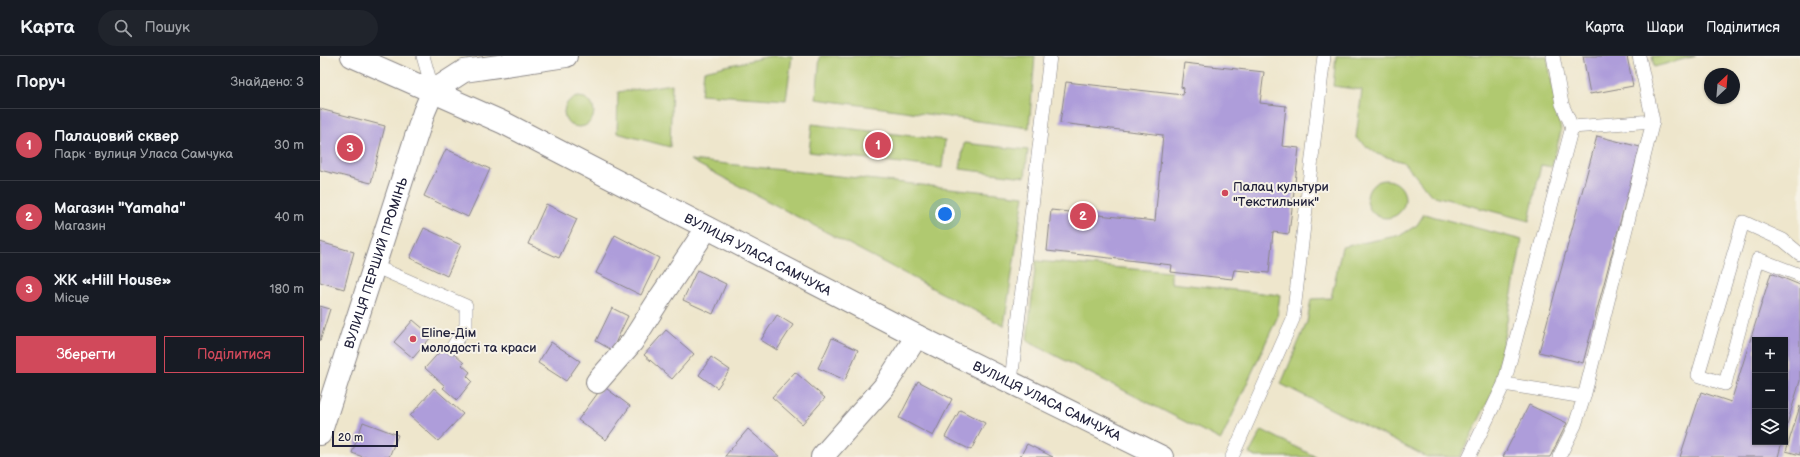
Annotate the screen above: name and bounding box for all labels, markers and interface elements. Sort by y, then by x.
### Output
search box [98,10,378,46]
text: Карта [20,16,74,39]
icon: search [112,17,134,39]
text: Пошук [144,18,190,37]
text: Карта [1585,19,1624,36]
text: Шари [1646,19,1684,36]
text: Поділитися [1706,19,1780,36]
north arrow [1704,68,1740,104]
text: Поруч [16,72,66,92]
text: Знайдено: 3 [230,74,304,90]
text: Палацовий сквер [54,127,179,146]
pin: 1 [865,130,891,160]
pin: 3 [337,133,363,163]
text: 1 [26,137,32,153]
text: 30 m [274,137,304,153]
text: Парк · вулиця Уласа Самчука [54,146,233,162]
street label: ВУЛИЦЯ ПЕРШИЙ ПРОМІНЬ [341,175,412,351]
place label: Палац культури "Текстильник" [1233,179,1329,210]
marker: Палац культури "Текстильник" [1220,188,1230,198]
text: Магазин "Yamaha" [54,199,186,218]
pin: 2 [1070,201,1096,231]
your location [935,204,955,224]
text: 2 [25,209,33,225]
text: 40 m [274,209,304,225]
street label: ВУЛИЦЯ УЛАСА САМЧУКА [681,210,834,299]
text: Магазин [54,218,106,234]
text: ЖК «Hill House» [54,271,172,290]
text: 3 [25,281,33,297]
text: 180 m [269,281,304,297]
text: Місце [54,290,89,306]
place label: Eline-Дім молодості та краси [421,325,536,356]
marker: Eline-Дім молодості та краси [408,334,418,344]
button: Зберегти [16,336,156,373]
button: Поділитися [164,336,304,373]
map controls [1752,337,1788,445]
button: + [1752,337,1788,373]
street label: ВУЛИЦЯ УЛАСА САМЧУКА [970,358,1124,445]
button: − [1752,373,1788,409]
button: layers [1752,409,1788,445]
scale bar [332,429,398,448]
text: 20 m [338,431,363,444]

